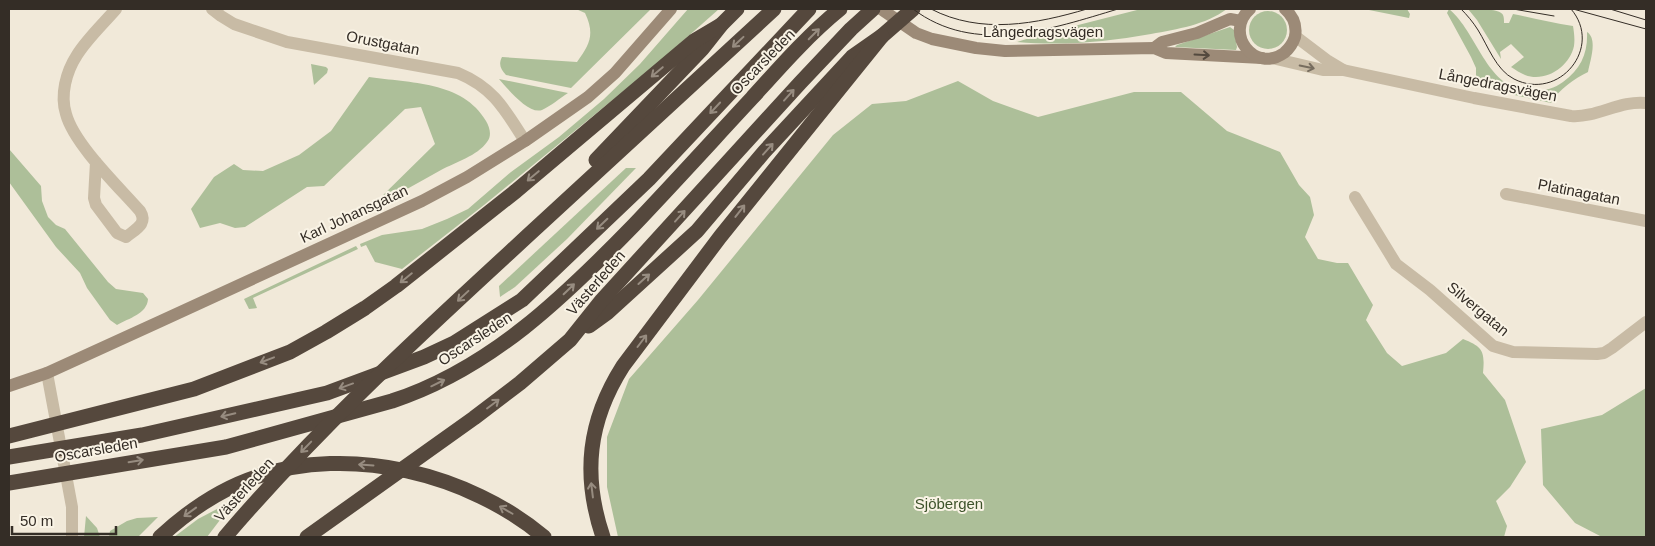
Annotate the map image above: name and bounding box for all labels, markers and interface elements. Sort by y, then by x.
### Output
street label: Långedragsvägen [983,23,1103,40]
street label: Oscarsleden [727,25,798,98]
street label: Orustgatan [345,27,421,58]
one-way arrow [808,28,820,40]
one-way arrow [732,36,744,48]
one-way arrow [1194,50,1210,60]
one-way arrow [1299,62,1315,72]
street label: Långedragsvägen [1438,65,1559,104]
one-way arrow [651,66,664,77]
one-way arrow [783,89,794,102]
one-way arrow [709,102,721,114]
one-way arrow [762,143,773,156]
one-way arrow [526,171,539,182]
street label: Platinagatan [1537,175,1622,208]
street label: Karl Johansgatan [297,181,410,246]
one-way arrow [735,205,746,218]
one-way arrow [674,209,686,222]
one-way arrow [595,218,608,230]
street label: Västerleden [563,247,628,318]
one-way arrow [399,273,413,283]
one-way arrow [637,273,650,285]
street label: Silvergatan [1444,278,1513,339]
one-way arrow [563,283,575,295]
one-way arrow [456,290,469,301]
street label: Oscarsleden [435,309,515,369]
one-way arrow [637,335,648,348]
one-way arrow [259,357,274,366]
one-way arrow [430,378,445,387]
one-way arrow [339,382,354,391]
one-way arrow [486,399,500,409]
one-way arrow [220,411,236,420]
street label: Oscarsleden [53,434,139,465]
one-way arrow [300,441,312,453]
street label: Västerleden [211,454,277,525]
one-way arrow [127,456,143,466]
one-way arrow [358,460,374,469]
one-way arrow [587,482,597,498]
park label: Sjöbergen [915,495,983,512]
scale bar [12,504,116,536]
one-way arrow [498,505,513,515]
one-way arrow [184,507,197,518]
text: 50 m [20,512,53,529]

